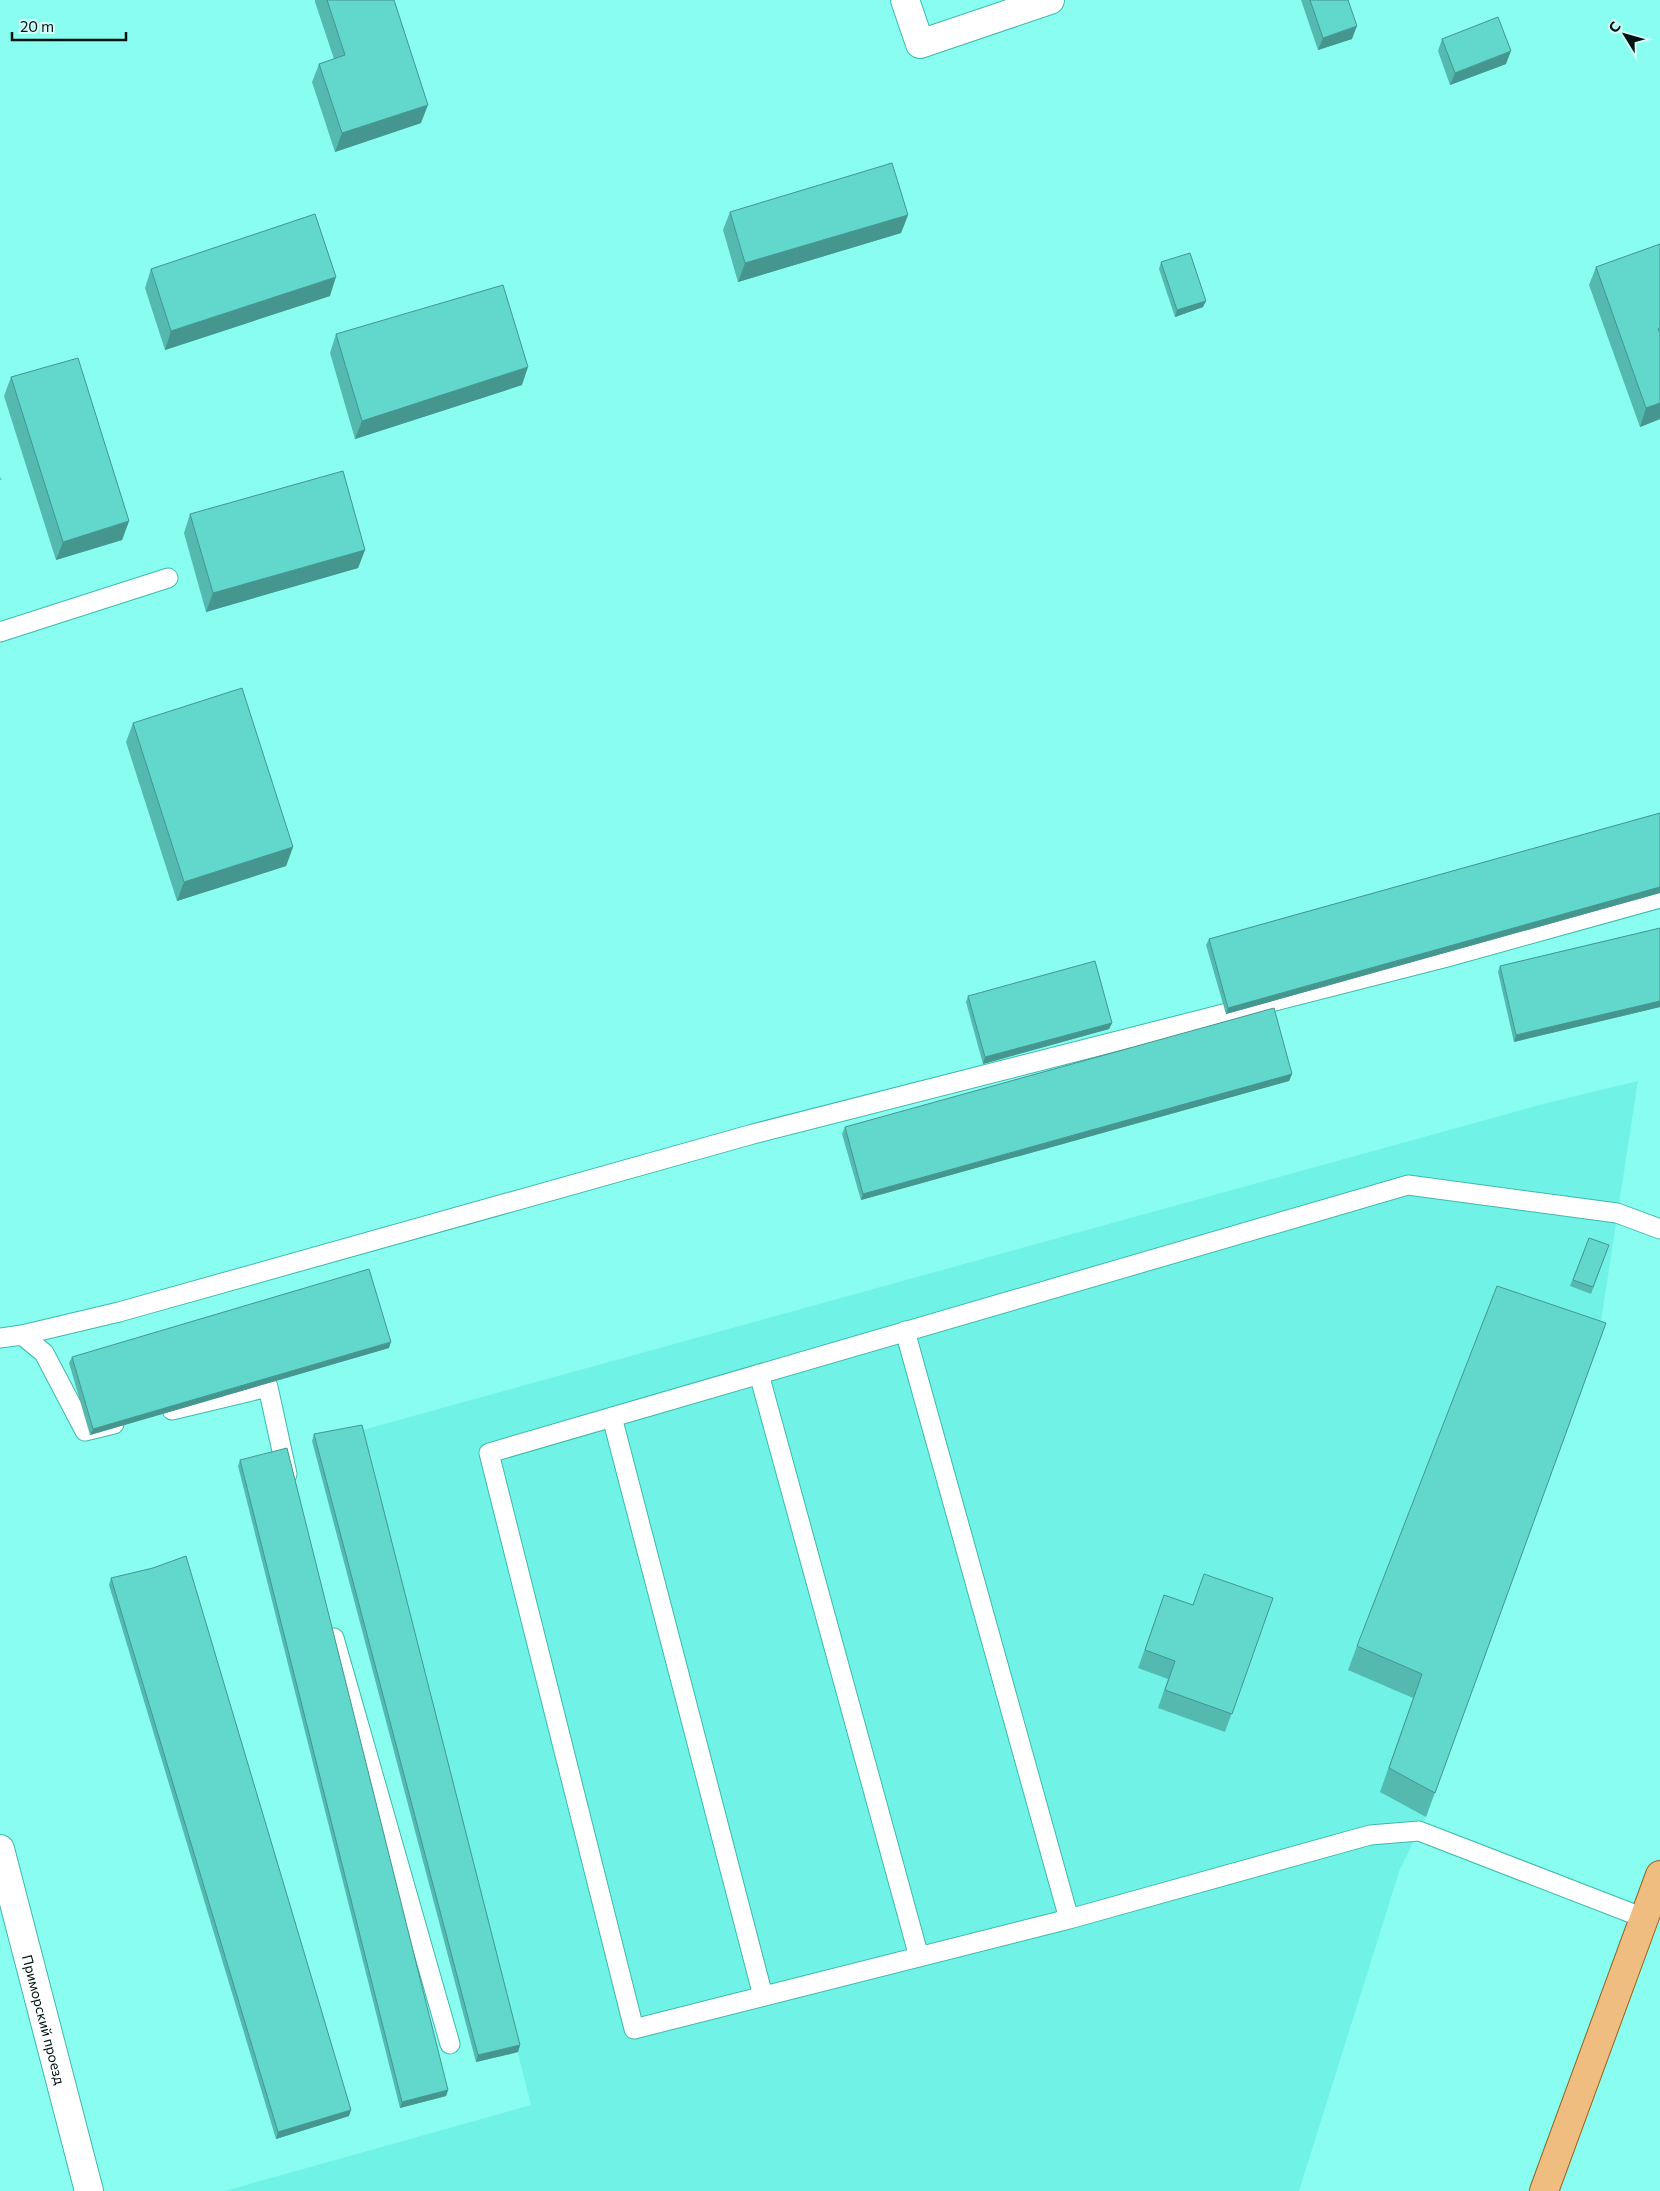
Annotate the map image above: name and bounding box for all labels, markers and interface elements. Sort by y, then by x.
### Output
scale bar [12,10,126,42]
north arrow [1600,10,1650,60]
text: 20 m [20,17,54,35]
text: С [1605,18,1624,36]
street label: Приморский проезд [19,1953,69,2086]

